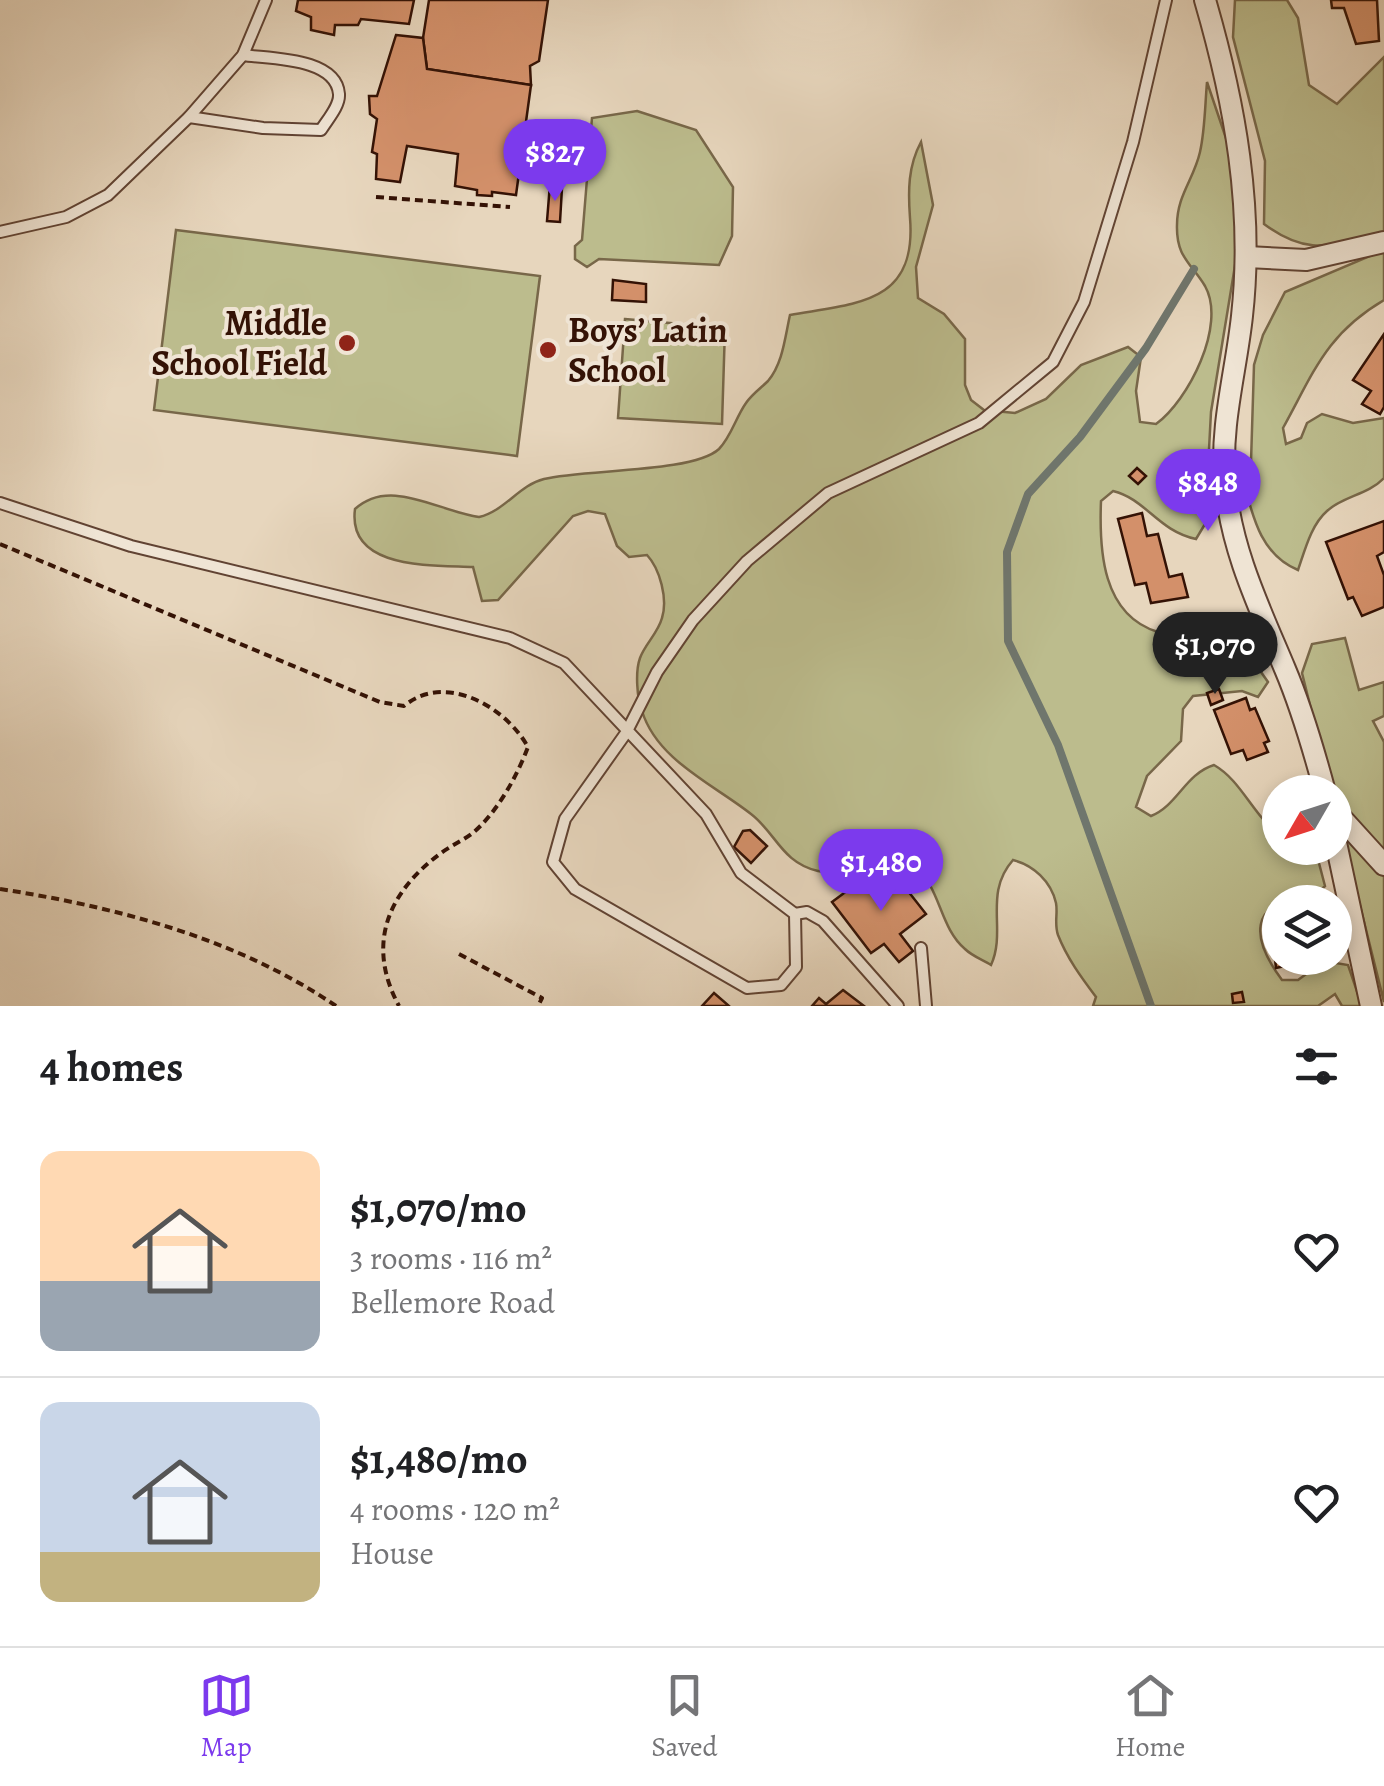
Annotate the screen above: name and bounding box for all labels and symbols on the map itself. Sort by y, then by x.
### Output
pin: $827 [496,119,614,204]
place label: Middle School Field [151,299,327,387]
place label: Boys’ Latin School [568,306,728,394]
marker: Middle School Field [336,332,358,354]
marker: Boys’ Latin School [537,339,559,361]
pin: $848 [1149,449,1267,534]
pin: $1,070 [1134,612,1296,697]
north arrow [1262,775,1352,865]
pin: $1,480 [800,829,962,914]

